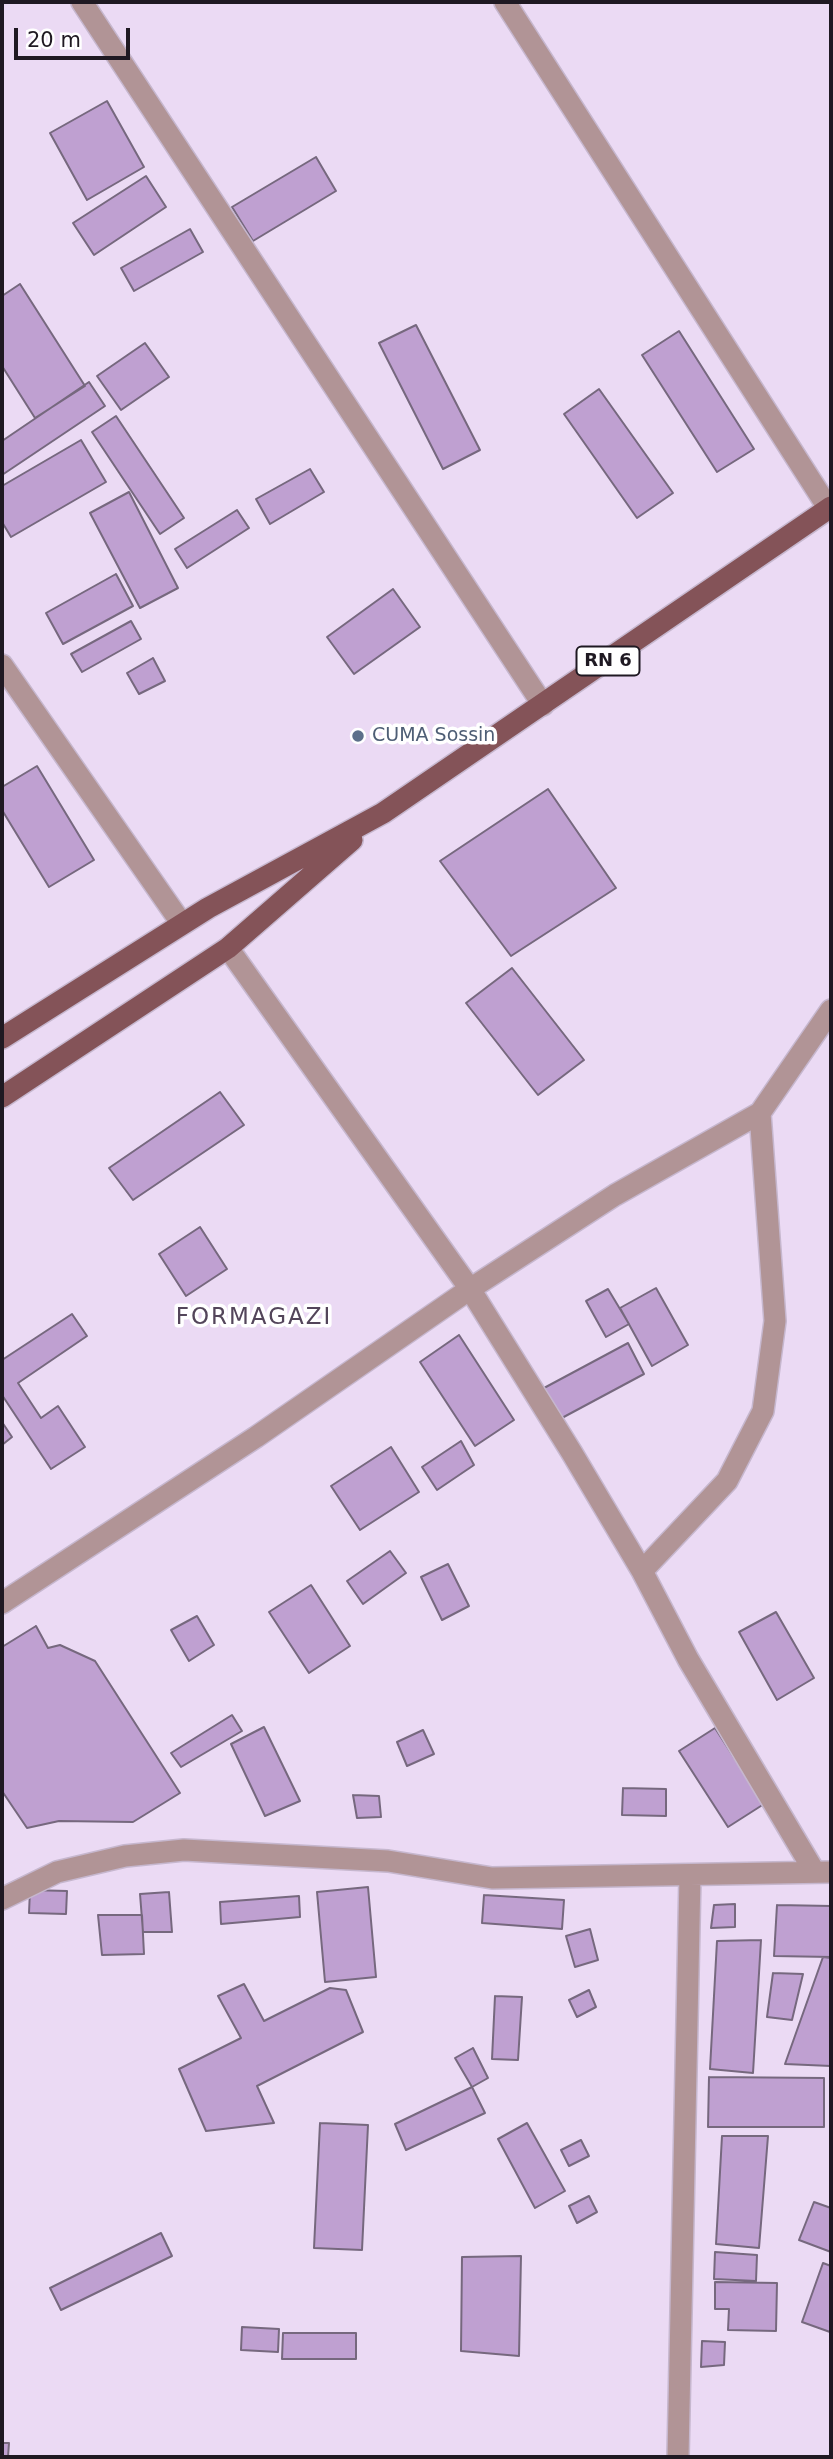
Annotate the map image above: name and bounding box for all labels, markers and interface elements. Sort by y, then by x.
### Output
scale bar [18,14,133,58]
text: 20 m [27,28,81,52]
road number: RN 6 [576,646,640,676]
place label: CUMA Sossin [372,725,495,747]
marker: CUMA Sossin [350,728,366,744]
district label: FORMAGAZI [177,1304,331,1332]

